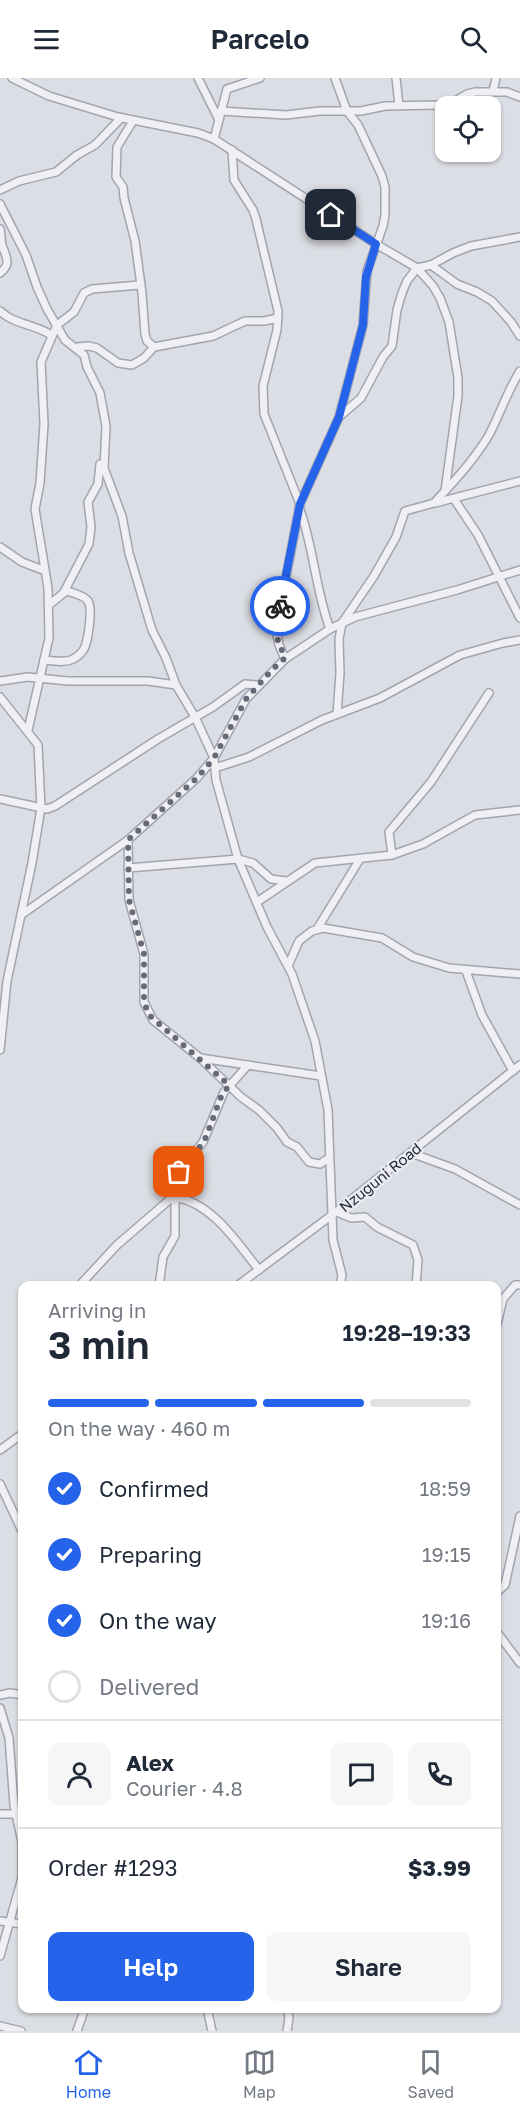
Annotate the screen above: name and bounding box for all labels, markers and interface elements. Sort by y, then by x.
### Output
icon: menu [30,23,63,56]
text: Parcelo [211,23,309,55]
icon: search [457,23,490,56]
map controls [435,96,501,162]
button: locate [435,96,501,162]
pin [305,189,356,240]
icon: home [314,198,347,231]
courier [250,576,310,636]
icon: bike [264,590,297,623]
street label: Nzuguni Road [335,1138,425,1216]
pin [153,1146,204,1197]
icon: bag [162,1155,195,1188]
text: Arriving in [48,1298,146,1322]
text: 19:28–19:33 [342,1319,471,1346]
text: 3 min [48,1321,150,1368]
text: On the way · 460 m [48,1416,230,1440]
icon: check [48,1472,81,1505]
text: Confirmed [99,1475,209,1502]
text: 18:59 [419,1476,471,1500]
icon: check [48,1538,81,1571]
text: Preparing [99,1541,202,1568]
text: 19:15 [422,1542,471,1566]
icon: check [48,1604,81,1637]
text: On the way [99,1607,217,1634]
text: 19:16 [421,1608,471,1632]
text: Delivered [99,1673,199,1700]
button: person [48,1743,111,1806]
button: chat [330,1743,393,1806]
button: phone [408,1743,471,1806]
text: Alex [126,1749,174,1776]
text: Courier · 4.8 [126,1776,243,1800]
text: Order #1293 [48,1854,178,1881]
text: $3.99 [408,1854,471,1881]
button: Help [48,1932,254,2001]
button: Share [266,1932,471,2001]
tab: Home [66,2046,111,2102]
tab: Map [243,2046,276,2102]
tab: Saved [407,2046,454,2102]

